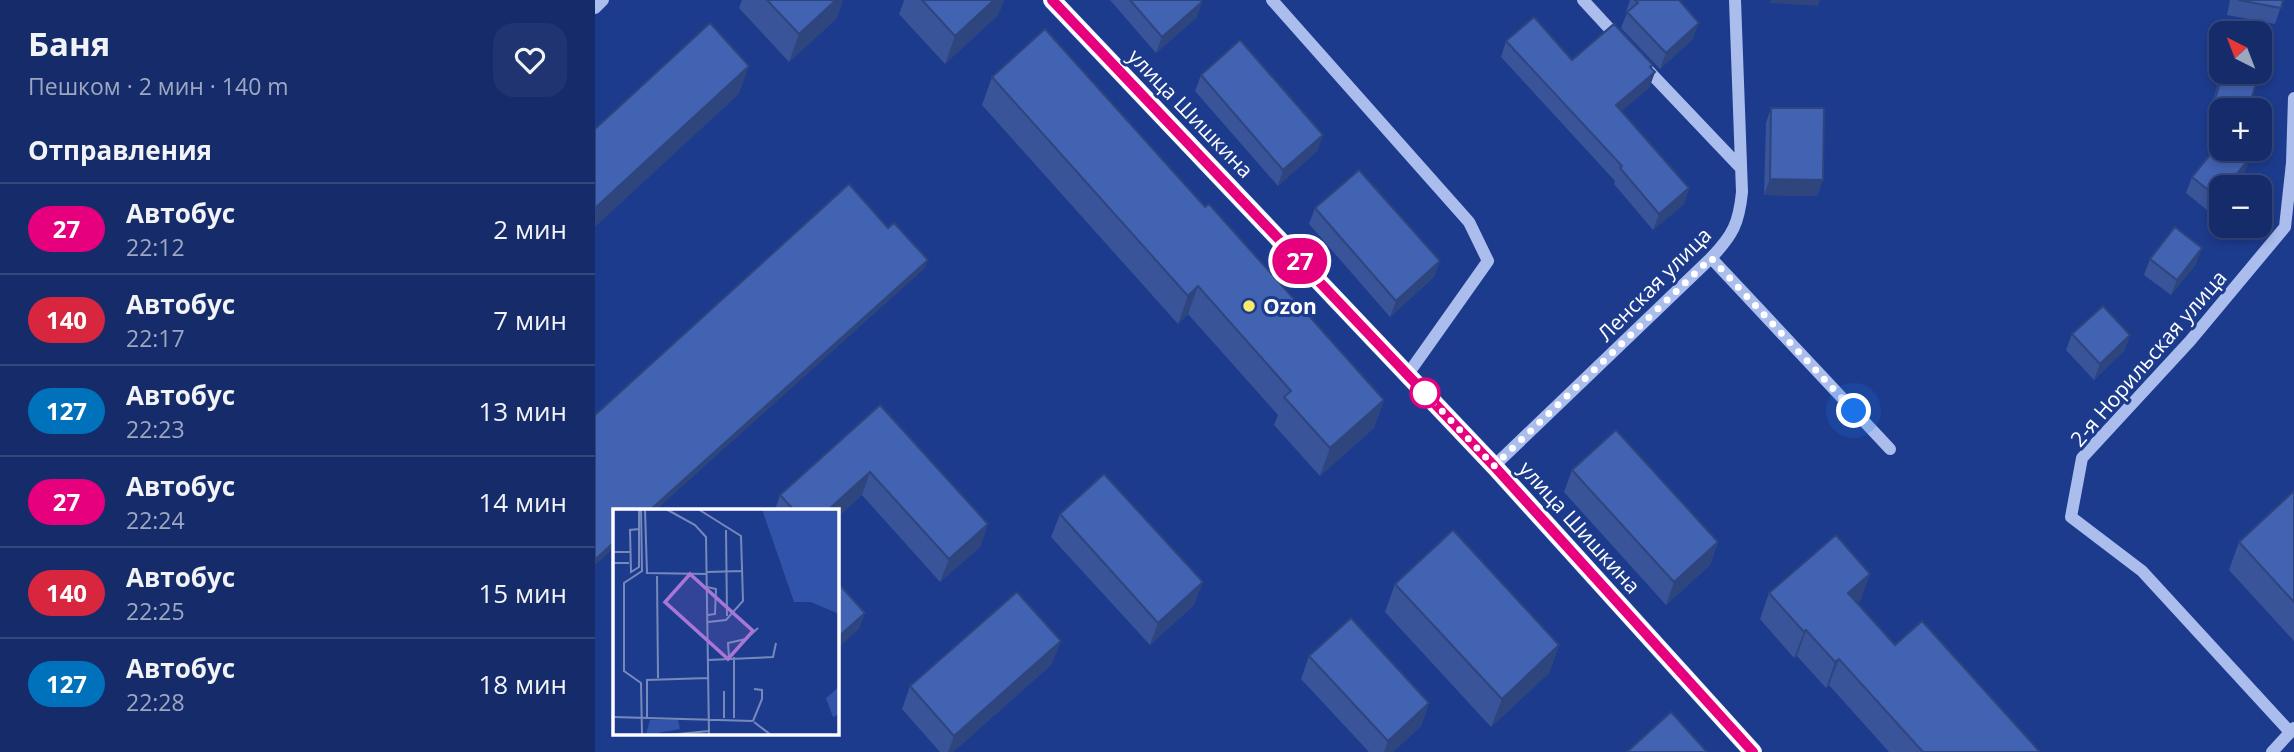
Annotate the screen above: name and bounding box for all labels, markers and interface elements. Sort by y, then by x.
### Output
text: Баня [28,21,110,66]
north arrow [2209,21,2271,84]
map controls [2209,21,2272,238]
button: heart [493,23,567,97]
street label: улица Шишкина [1122,42,1260,184]
text: Пешком · 2 мин · 140 m [28,70,289,102]
button: + [2209,98,2272,161]
text: Отправления [28,132,212,168]
button: − [2209,175,2272,238]
text: Автобус [126,195,235,231]
text: 2 мин [493,211,567,247]
text: 27 [53,212,80,245]
street label: Ленская улица [1591,221,1717,347]
text: 22:12 [126,231,185,263]
line badge: 27 [1269,238,1331,284]
text: 27 [1286,244,1314,277]
street label: 2-я Норильская улица [2064,264,2232,452]
text: Автобус [126,286,235,322]
place label: Ozon [1263,292,1317,320]
marker: Ozon [1241,298,1257,314]
text: 7 мин [493,302,567,338]
text: 140 [46,303,87,336]
text: 22:17 [126,322,185,354]
text: Автобус [126,377,235,413]
unlabelled marker [1410,378,1440,408]
text: 13 мин [478,393,567,429]
your location [1836,393,1871,428]
text: 127 [46,394,87,427]
text: 22:23 [126,413,185,445]
street label: улица Шишкина [1513,455,1647,599]
text: Автобус [126,468,235,504]
text: 14 мин [478,484,567,520]
text: 27 [53,485,80,518]
text: 22:24 [126,504,185,536]
inset map [613,509,838,734]
text: Автобус [126,559,235,595]
text: 15 мин [478,575,567,611]
text: 140 [46,576,87,609]
text: 22:25 [126,595,185,627]
text: Автобус [126,650,235,686]
text: 18 мин [478,666,567,702]
text: 127 [46,667,87,700]
text: 22:28 [126,686,185,718]

